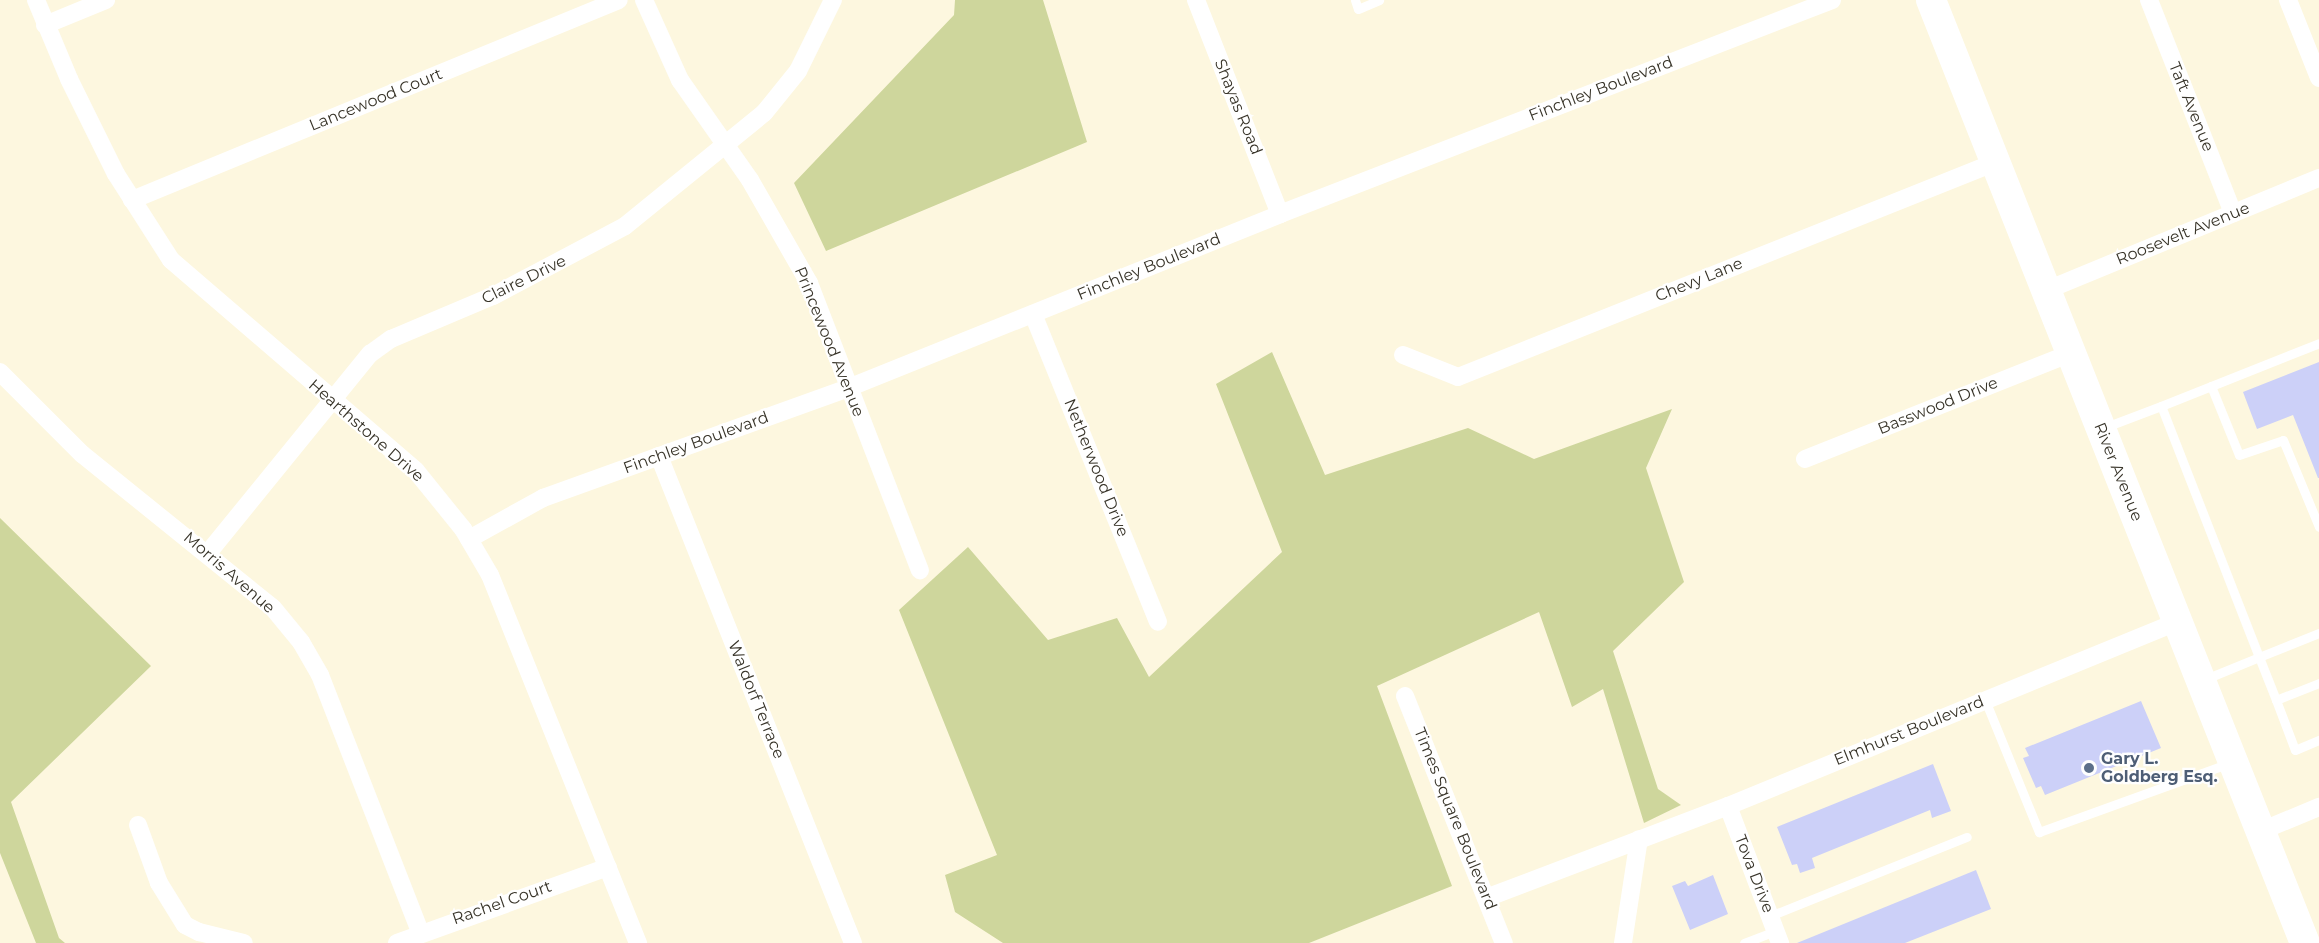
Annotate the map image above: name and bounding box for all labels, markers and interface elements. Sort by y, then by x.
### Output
street label: Finchley Boulevard [1526,53,1676,125]
street label: Shayas Road [1210,56,1266,158]
street label: Taft Avenue [2164,60,2218,154]
street label: Lancewood Court [307,65,445,135]
street label: Roosevelt Avenue [2113,198,2253,270]
street label: Finchley Boulevard [1074,229,1224,305]
street label: Claire Drive [479,251,569,309]
street label: Chevy Lane [1653,254,1745,306]
street label: Princewood Avenue [790,264,868,420]
street label: Basswood Drive [1875,373,2001,439]
street label: Hearthstone Drive [304,376,428,486]
street label: Netherwood Drive [1060,396,1132,540]
street label: Finchley Boulevard [621,408,771,478]
street label: River Avenue [2089,420,2147,524]
street label: Morris Avenue [179,528,279,618]
street label: Waldorf Terrace [724,638,788,762]
street label: Elmhurst Boulevard [1831,692,1987,770]
street label: Times Square Boulevard [1410,725,1500,913]
place label: Gary L. Goldberg Esq. [2101,749,2218,787]
marker: Gary L. Goldberg Esq. [2082,761,2096,775]
street label: Tova Drive [1730,832,1778,916]
street label: Rachel Court [450,877,554,929]

